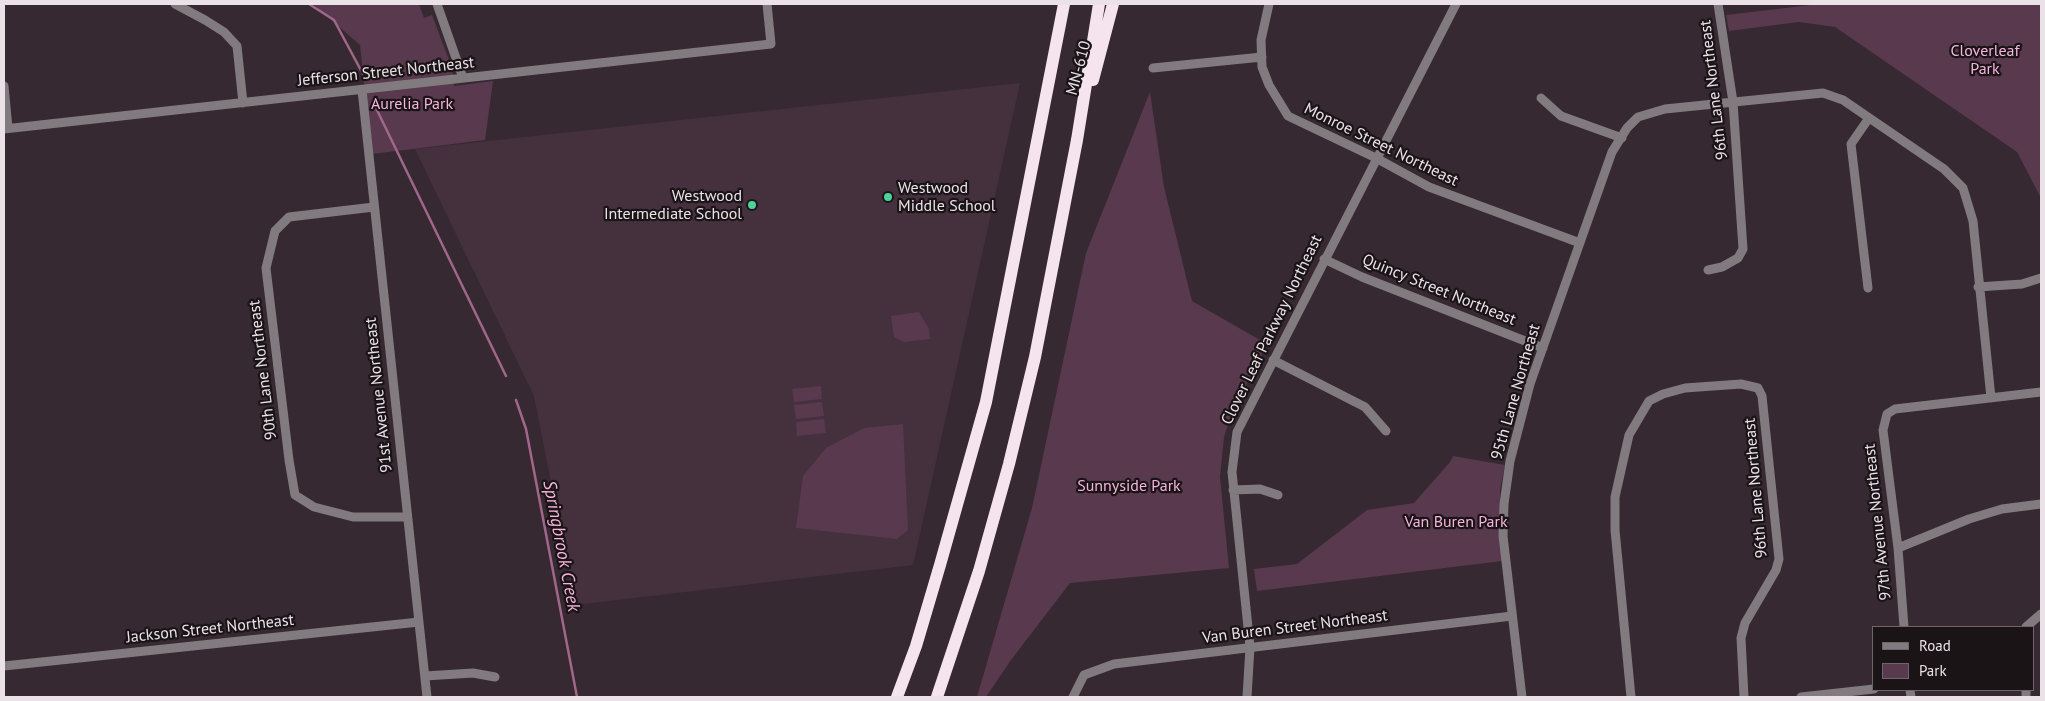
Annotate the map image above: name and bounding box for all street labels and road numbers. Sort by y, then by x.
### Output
street label: 96th Lane Northeast [1696,19,1732,161]
street label: MN-610 [1063,39,1095,97]
street label: Jefferson Street Northeast [297,53,475,91]
street label: Monroe Street Northeast [1301,99,1461,191]
street label: Clover Leaf Parkway Northeast [1218,232,1326,428]
street label: Quincy Street Northeast [1359,250,1519,330]
street label: 90th Lane Northeast [245,299,281,441]
street label: 91st Avenue Northeast [361,317,397,473]
street label: 95th Lane Northeast [1487,322,1545,462]
street label: 96th Lane Northeast [1740,417,1772,559]
street label: 97th Avenue Northeast [1860,443,1896,601]
street label: Van Buren Street Northeast [1201,606,1389,648]
street label: Jackson Street Northeast [125,611,295,647]

